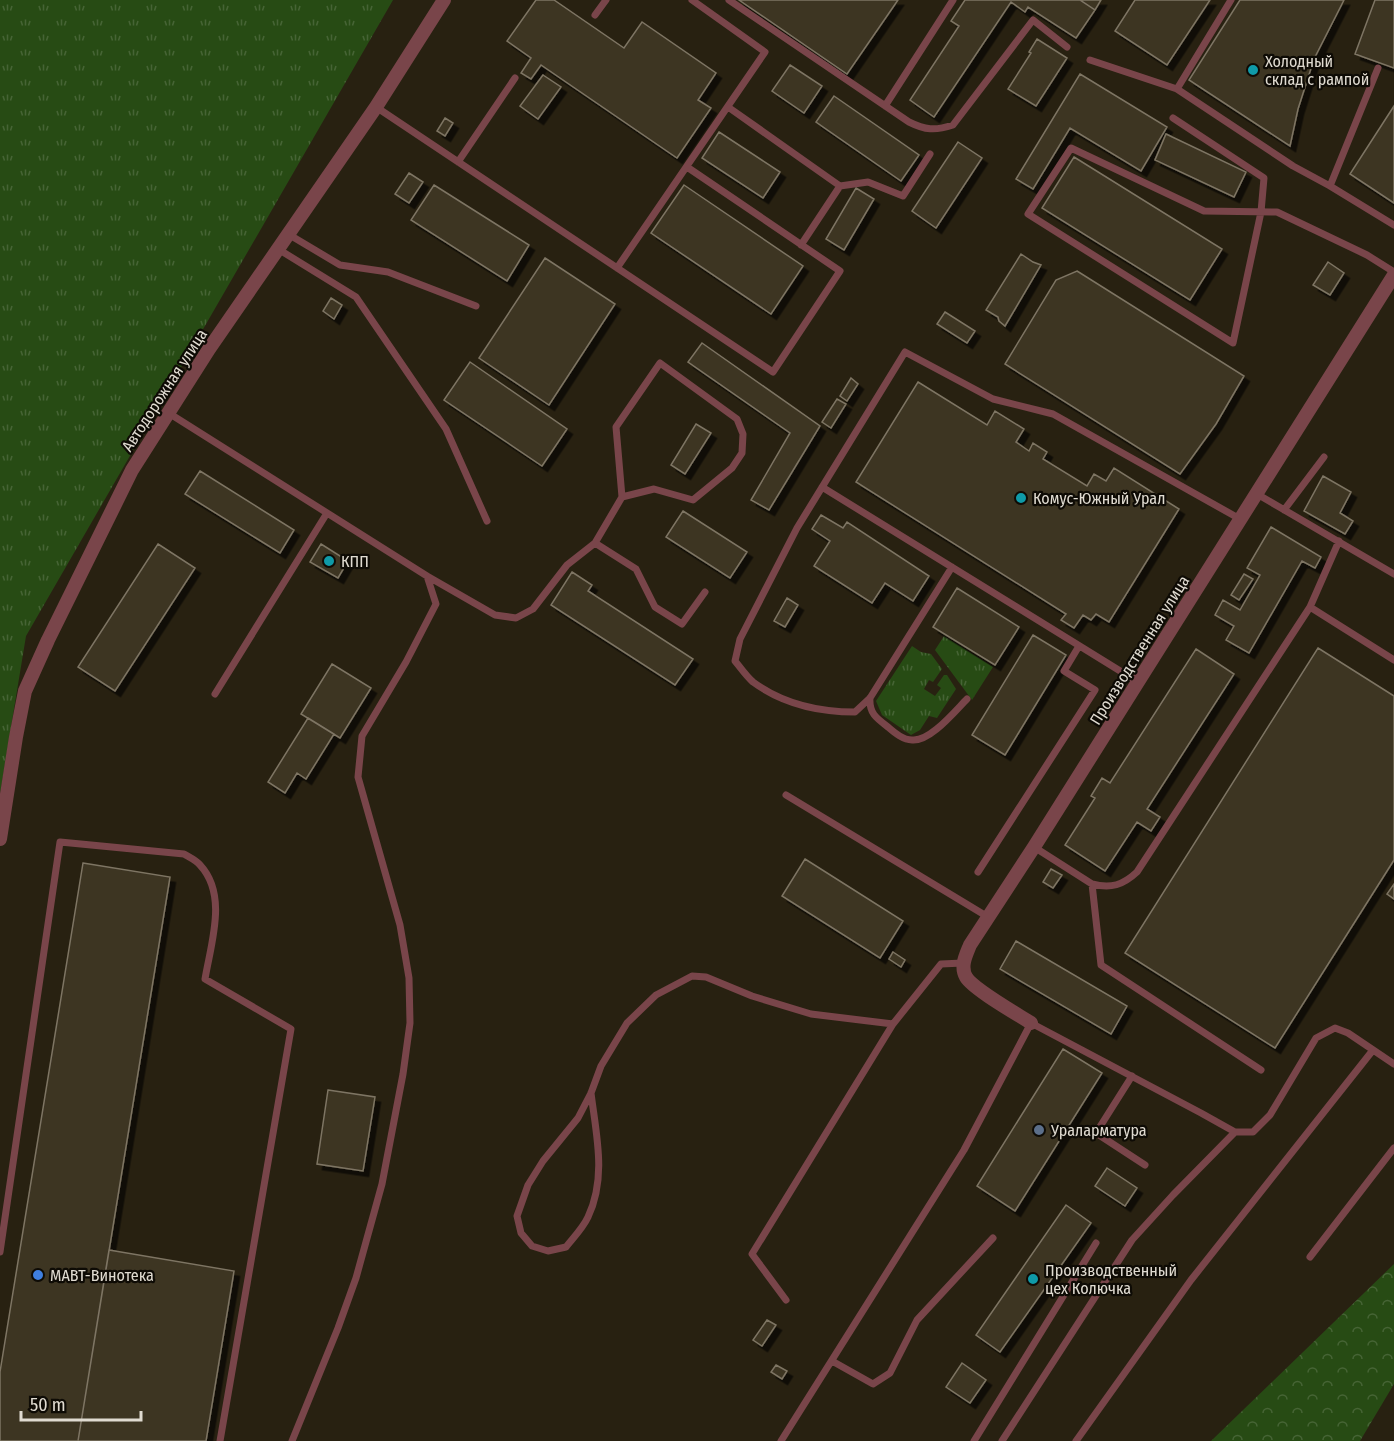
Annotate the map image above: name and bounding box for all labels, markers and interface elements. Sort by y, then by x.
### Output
place label: Холодный склад с рампой [1265,52,1369,89]
marker: Холодный склад с рампой [1246,63,1260,77]
street label: Автодорожная улица [118,325,211,455]
place label: Комус-Южный Урал [1033,489,1165,508]
marker: Комус-Южный Урал [1014,491,1028,505]
place label: КПП [341,552,369,571]
marker: КПП [322,554,336,568]
street label: Производственная улица [1086,572,1193,728]
place label: Ураларматура [1050,1121,1147,1140]
marker: Ураларматура [1032,1123,1046,1137]
place label: Производственный цех Колючка [1045,1261,1177,1298]
place label: МАВТ-Винотека [50,1266,154,1285]
marker: МАВТ-Винотека [31,1268,45,1282]
marker: Производственный цех Колючка [1026,1272,1040,1286]
scale bar [21,1384,141,1422]
text: 50 m [30,1394,66,1416]

